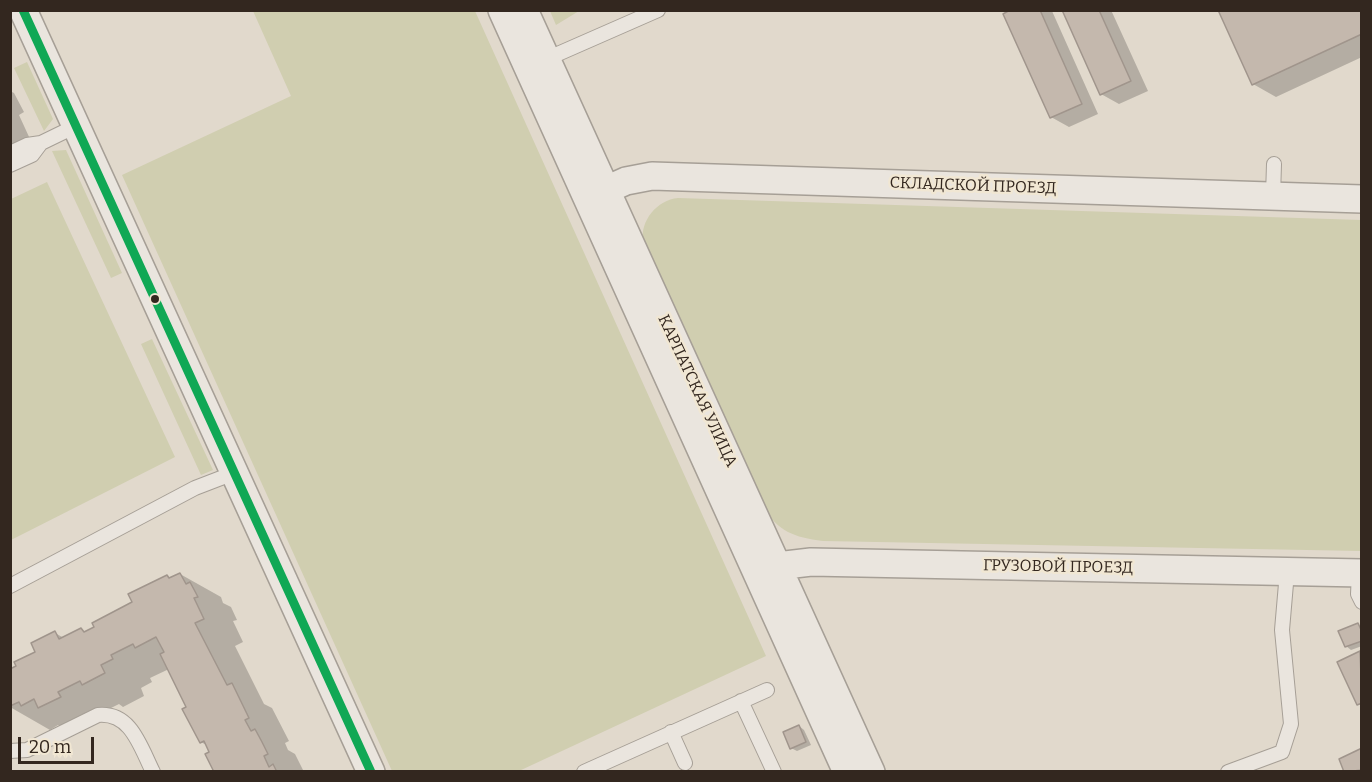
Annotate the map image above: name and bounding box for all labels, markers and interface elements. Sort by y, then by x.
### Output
street label: СКЛАДСКОЙ ПРОЕЗД [889,173,1057,199]
unlabelled marker [149,293,161,305]
street label: КАРПАТСКАЯ УЛИЦА [653,312,741,470]
street label: ГРУЗОВОЙ ПРОЕЗД [983,556,1133,578]
scale bar [21,725,98,763]
text: 20 m [29,736,71,758]

